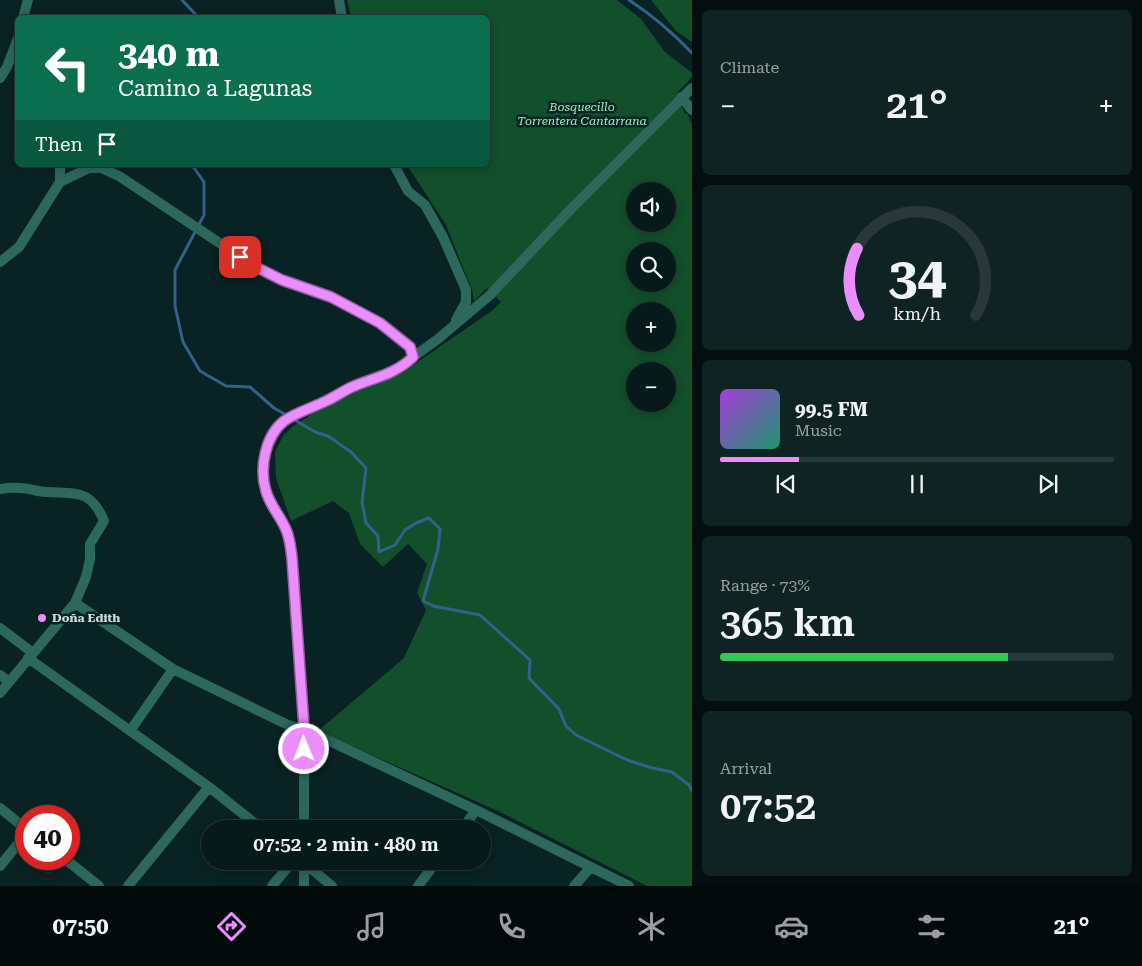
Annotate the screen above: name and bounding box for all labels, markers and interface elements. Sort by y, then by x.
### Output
text: 340 m [118,34,219,75]
icon: left [35,35,100,100]
text: Climate [720,58,779,77]
text: Camino a Lagunas [118,76,312,101]
text: 21° [886,83,948,127]
text: − [720,90,736,123]
text: + [1098,90,1114,123]
park label: Bosquecillo Torrentera Cantarrana [517,100,647,128]
icon: arrive [93,130,121,158]
text: Then [35,133,83,156]
map controls [626,182,676,412]
button: sound [626,182,676,232]
pin [219,236,261,278]
button: search [626,242,676,292]
icon: arrive [226,243,254,271]
text: 34 [888,246,946,307]
button: + [626,302,676,352]
text: km/h [893,303,941,324]
button: − [626,362,676,412]
text: 99.5 FM [795,398,868,421]
text: Music [795,421,842,440]
icon: previous [772,470,800,498]
icon: pause [903,470,931,498]
icon: next [1034,470,1062,498]
text: Range · 73% [720,576,810,595]
text: 365 km [720,601,855,645]
place label: Doña Edith [52,611,120,625]
marker: Doña Edith [36,612,48,624]
position arrow [277,722,329,774]
text: Arrival [720,759,772,778]
text: 07:52 [720,784,816,828]
speed limit sign: 40 [15,805,80,870]
text: 07:52 · 2 min · 480 m [253,833,439,856]
icon: directions [214,909,249,944]
icon: music [354,909,389,944]
icon: phone [494,909,529,944]
icon: climate [634,909,669,944]
icon: car [774,909,809,944]
icon: filters [914,909,949,944]
text: 07:50 [53,914,109,939]
text: 21° [1054,914,1089,939]

